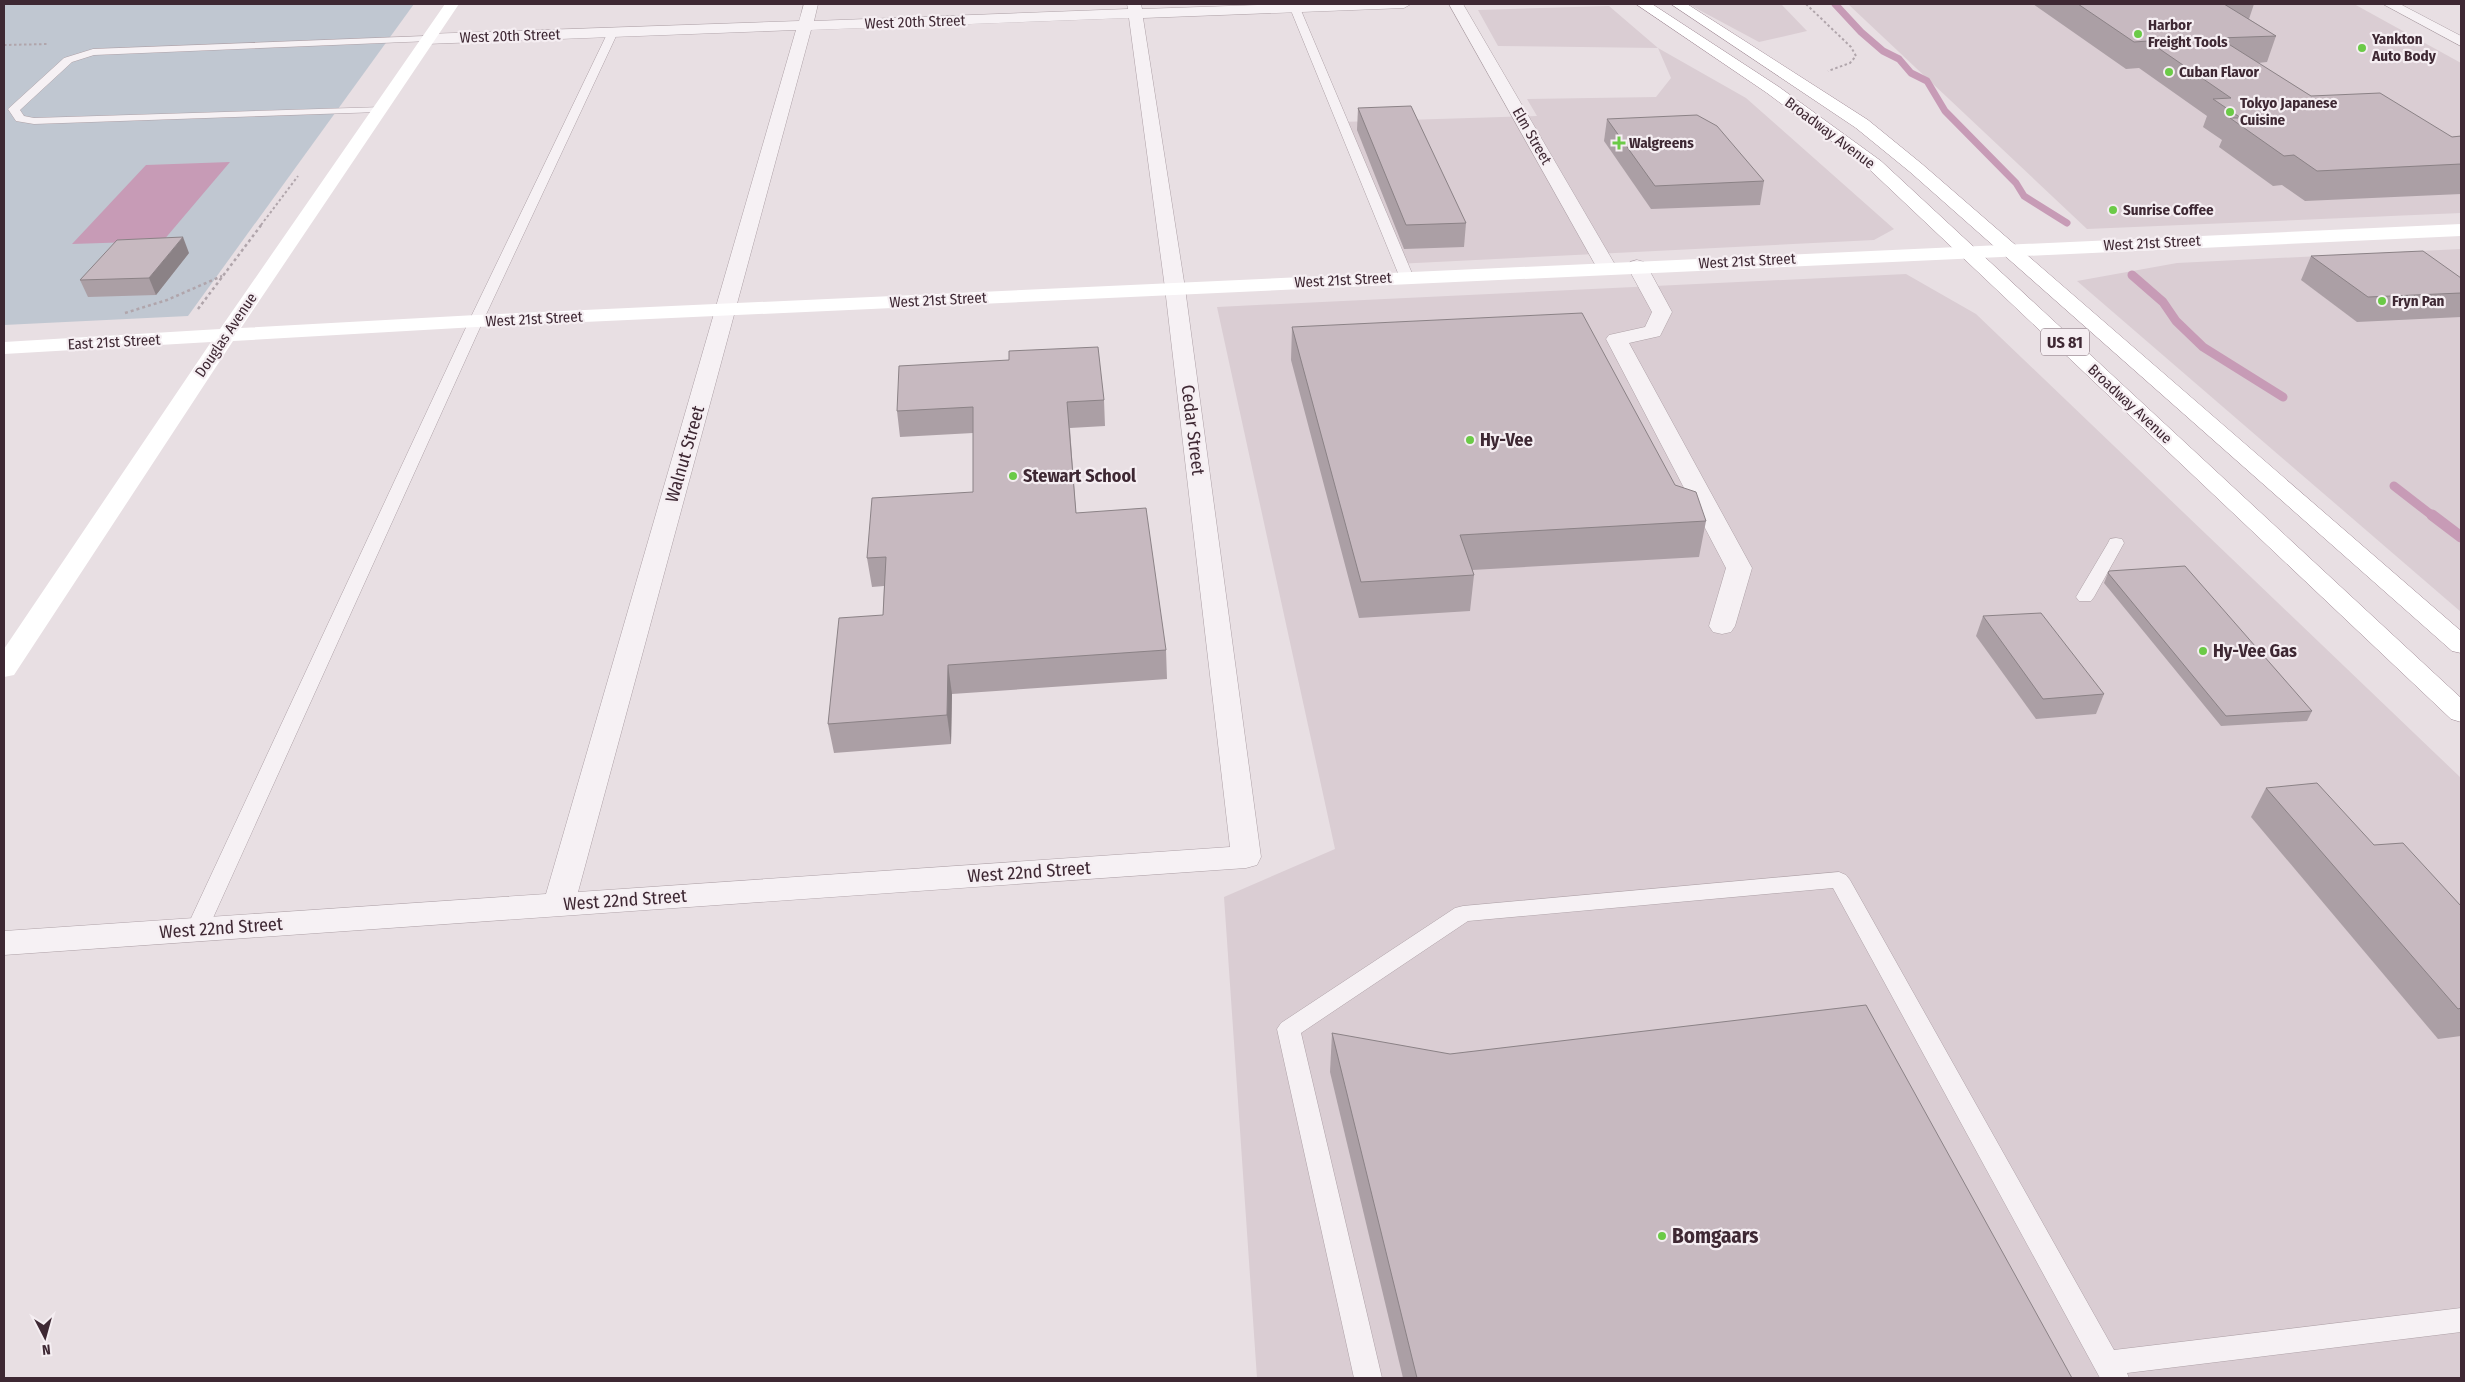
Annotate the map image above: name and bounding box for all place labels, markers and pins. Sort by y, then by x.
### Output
place label: Harbor Freight Tools [2148,16,2228,51]
marker: Harbor Freight Tools [2132,28,2144,40]
place label: Yankton Auto Body [2371,30,2437,65]
marker: Yankton Auto Body [2356,42,2368,54]
place label: Cuban Flavor [2179,63,2260,81]
marker: Cuban Flavor [2163,66,2175,78]
place label: Tokyo Japanese Cuisine [2240,94,2338,129]
marker: Tokyo Japanese Cuisine [2224,106,2236,118]
place label: Walgreens [1629,134,1694,152]
marker: Walgreens [1613,137,1625,149]
place label: Sunrise Coffee [2123,201,2214,219]
marker: Sunrise Coffee [2107,204,2119,216]
place label: Fryn Pan [2392,292,2445,310]
marker: Fryn Pan [2376,295,2388,307]
place label: Hy-Vee [1480,429,1533,451]
marker: Hy-Vee [1464,434,1476,446]
place label: Stewart School [1023,465,1136,487]
marker: Stewart School [1007,470,1019,482]
place label: Hy-Vee Gas [2213,640,2297,662]
marker: Hy-Vee Gas [2197,645,2209,657]
place label: Bomgaars [1672,1223,1758,1249]
marker: Bomgaars [1656,1230,1668,1242]

